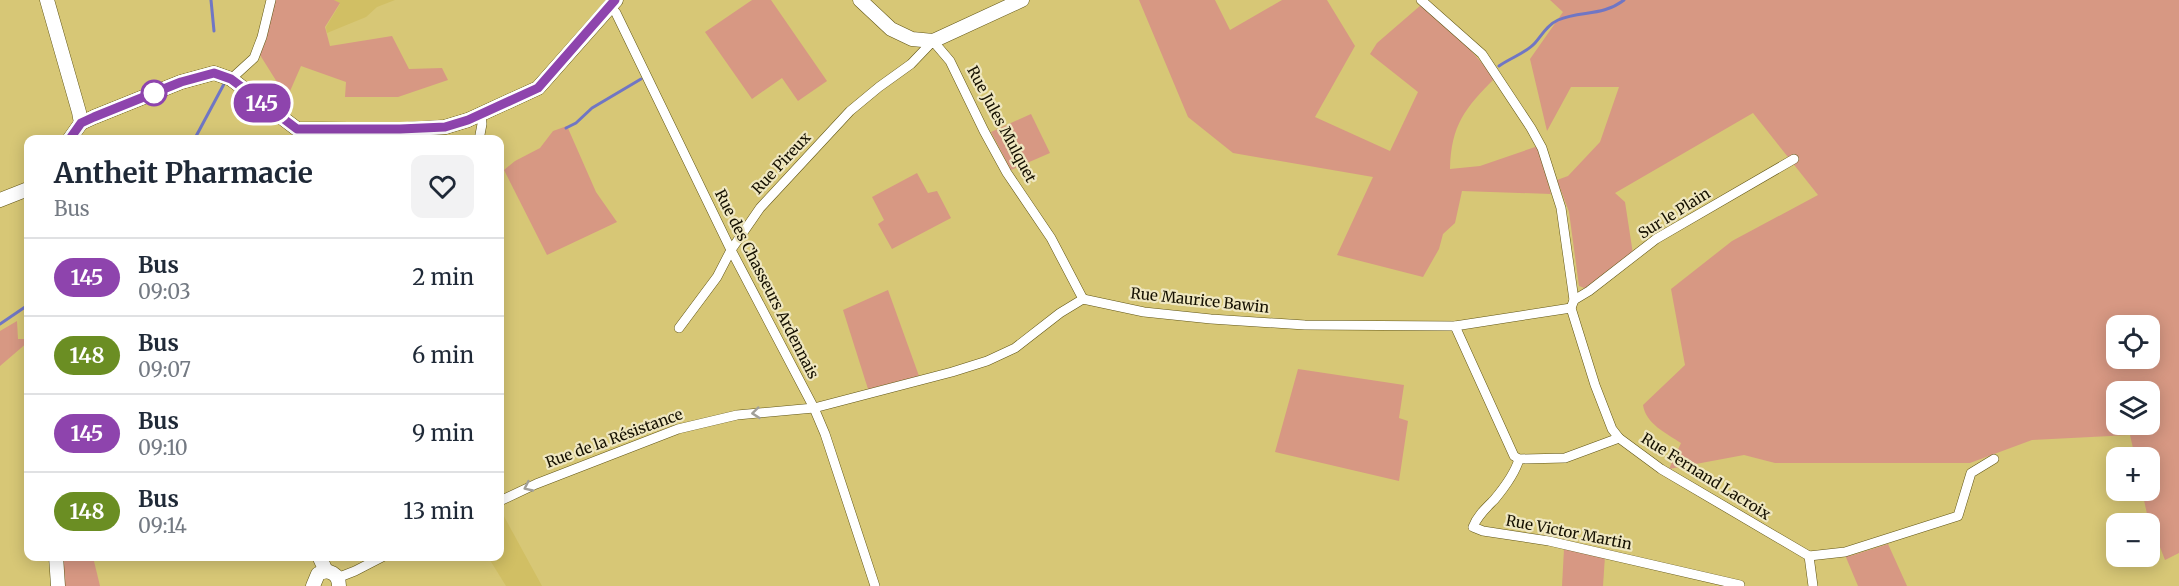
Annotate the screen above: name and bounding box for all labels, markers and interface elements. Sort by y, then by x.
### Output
street label: Rue Jules Mulquet [963,62,1041,186]
unlabelled marker [141,80,167,106]
line badge: 145 [228,84,296,122]
text: 145 [246,90,278,117]
street label: Rue Pireux [747,128,815,198]
text: Antheit Pharmacie [54,155,313,191]
button: heart [411,155,474,218]
street label: Sur le Plain [1634,183,1714,243]
street label: Rue des Chasseurs Ardennais [711,186,823,382]
text: Bus [54,196,90,221]
text: Bus [138,251,179,279]
text: 2 min [412,263,474,291]
text: 145 [71,264,103,291]
text: 09:03 [138,279,191,304]
street label: Rue Maurice Bawin [1130,283,1270,317]
map controls [2106,315,2160,567]
button: locate [2106,315,2160,369]
text: Bus [138,329,179,357]
text: 6 min [412,341,474,369]
text: 148 [70,342,104,369]
text: 09:07 [138,357,191,382]
button: layers [2106,381,2160,435]
street label: Rue de la Résistance [543,404,685,472]
one-way arrow [751,406,760,419]
text: Bus [138,407,179,435]
text: 9 min [412,419,474,447]
text: 145 [71,420,103,447]
street label: Rue Fernand Lacroix [1638,428,1774,524]
text: 09:10 [138,435,188,460]
button: + [2106,447,2160,501]
one-way arrow [524,480,535,492]
text: Bus [138,485,179,513]
text: 13 min [403,497,474,525]
text: 148 [70,498,104,525]
street label: Rue Victor Martin [1504,510,1634,554]
text: 09:14 [138,513,187,538]
button: − [2106,513,2160,567]

